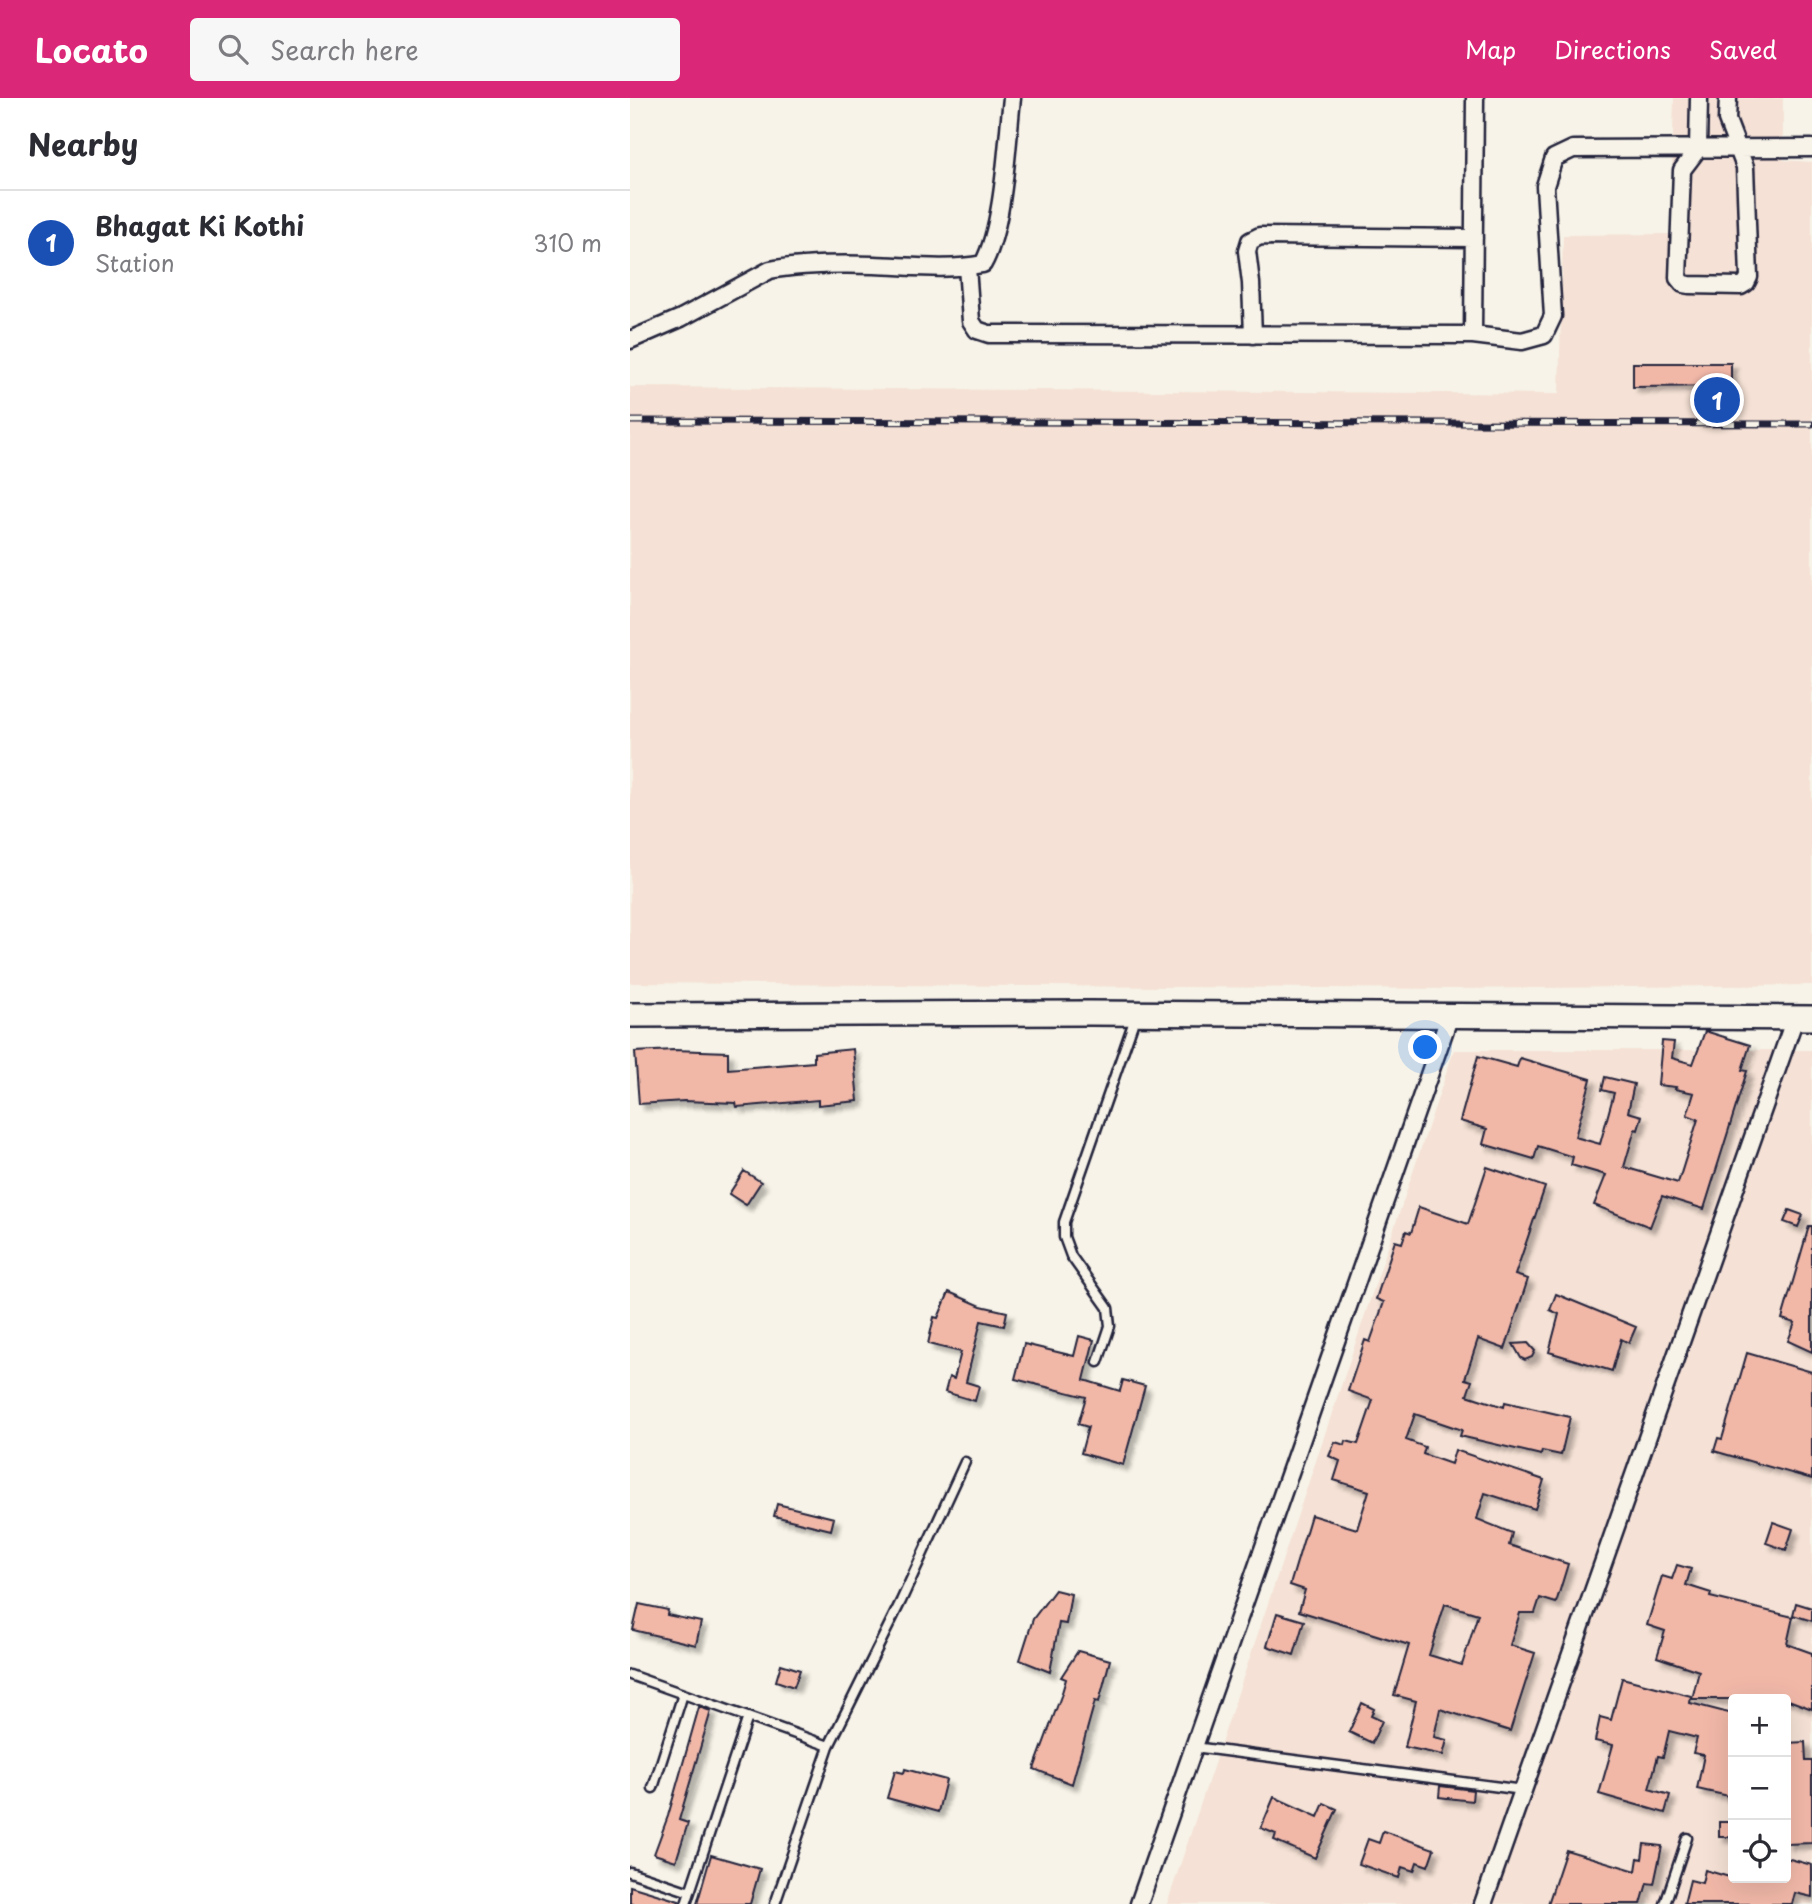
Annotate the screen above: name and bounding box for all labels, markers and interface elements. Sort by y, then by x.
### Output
search box [190,18,680,81]
text: Locato [35,24,148,74]
icon: search [214,30,252,68]
text: Search here [270,30,419,69]
text: Map [1465,31,1516,67]
text: Directions [1554,31,1671,67]
text: Saved [1709,31,1777,67]
text: Nearby [28,121,138,166]
text: Bhagat Ki Kothi [95,206,304,245]
text: 1 [46,225,57,260]
text: 310 m [533,225,602,260]
text: Station [95,245,175,280]
pin: 1 [1694,374,1740,426]
your location [1408,1030,1442,1064]
map controls [1728,1694,1791,1883]
button: + [1728,1694,1791,1757]
button: − [1728,1757,1791,1820]
button: locate [1728,1820,1791,1883]

